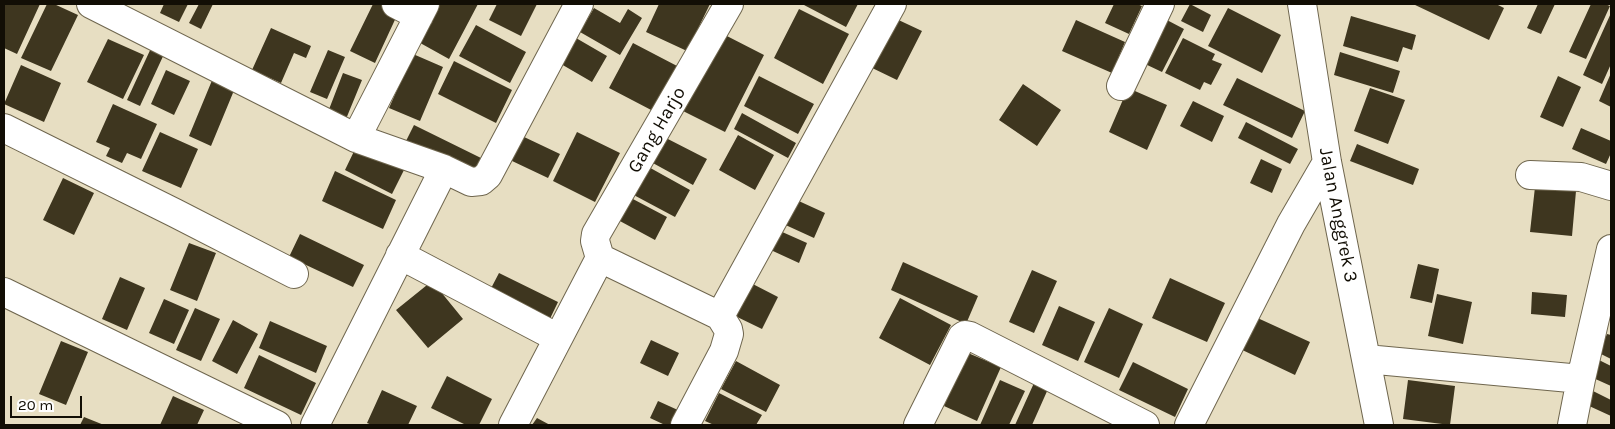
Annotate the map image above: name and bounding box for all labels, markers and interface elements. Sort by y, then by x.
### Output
street label: Gang Harjo [623,83,691,177]
street label: Jalan Anggrek 3 [1314,146,1362,284]
scale bar [12,386,85,418]
text: 20 m [18,396,53,414]

